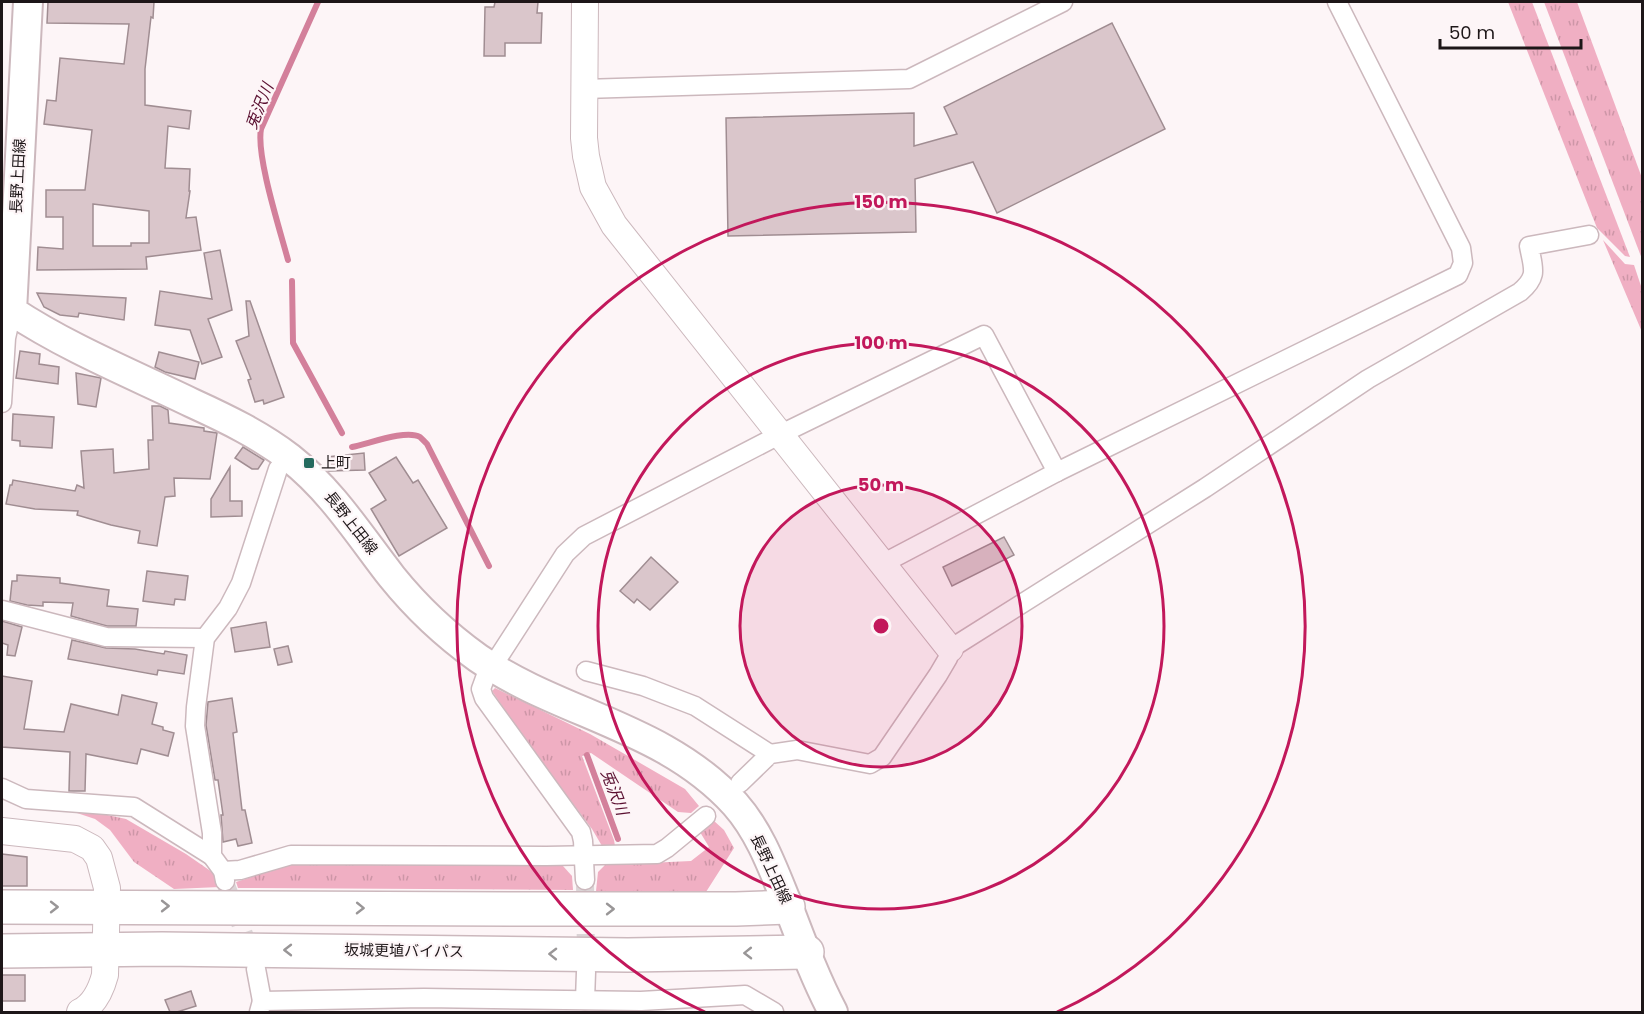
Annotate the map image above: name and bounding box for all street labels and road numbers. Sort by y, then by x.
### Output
street label: 長野上田線 [5,138,30,214]
street label: 長野上田線 [320,487,383,559]
street label: 長野上田線 [746,830,797,907]
street label: 坂城更埴バイパス [344,939,464,962]

